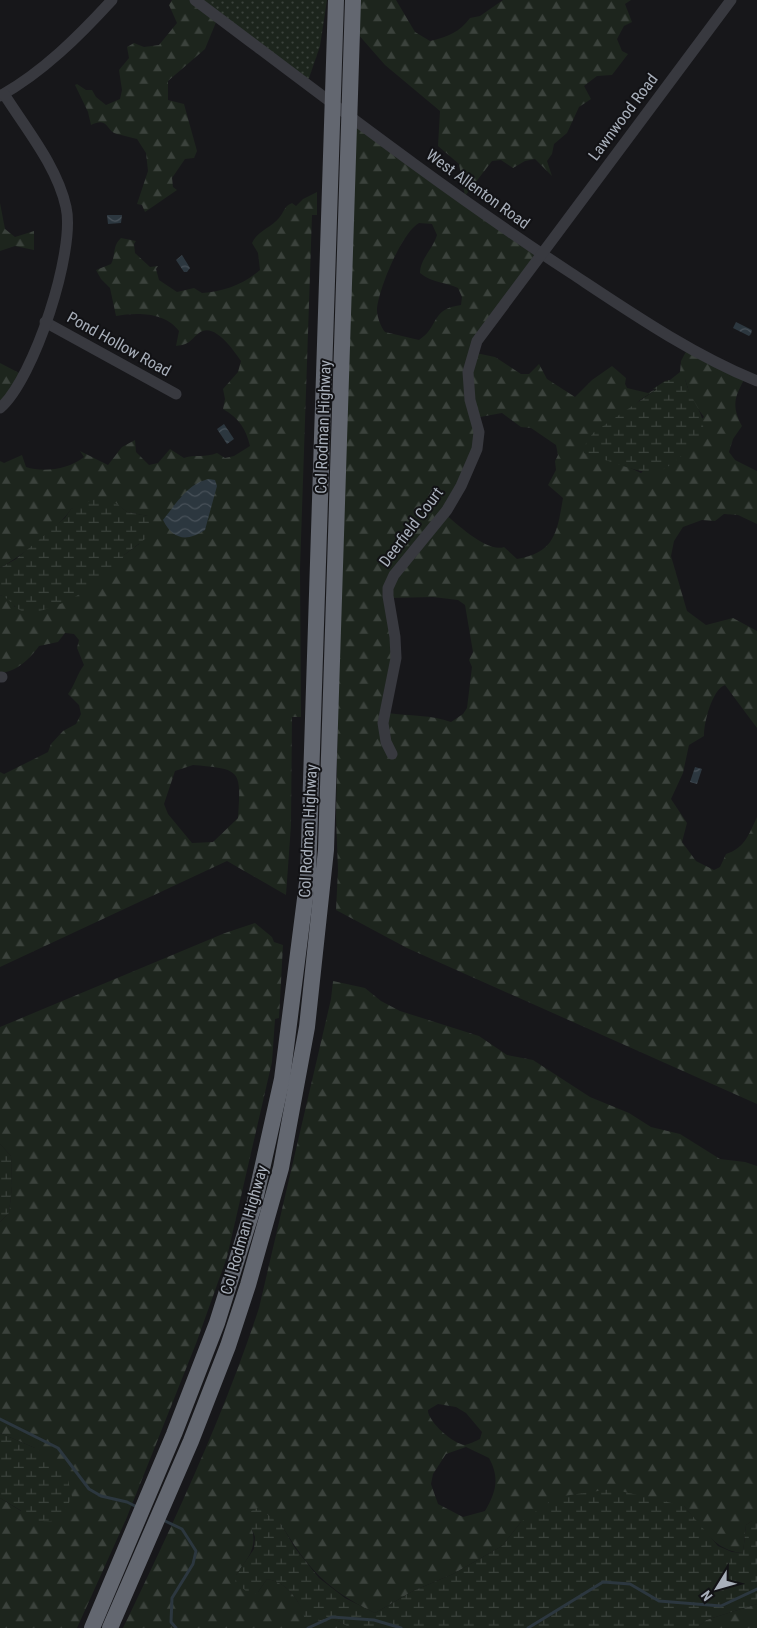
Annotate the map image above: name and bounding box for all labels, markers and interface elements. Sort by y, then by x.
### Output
street label: Lawnwood Road [584,70,662,164]
street label: West Allenton Road [423,145,533,233]
street label: Pond Hollow Road [64,308,174,380]
street label: Col Rodman Highway [311,359,335,494]
street label: Deerfield Court [375,483,447,570]
street label: Col Rodman Highway [295,763,321,898]
street label: Col Rodman Highway [216,1163,272,1297]
north arrow [692,1563,742,1613]
text: N [698,1588,716,1604]

